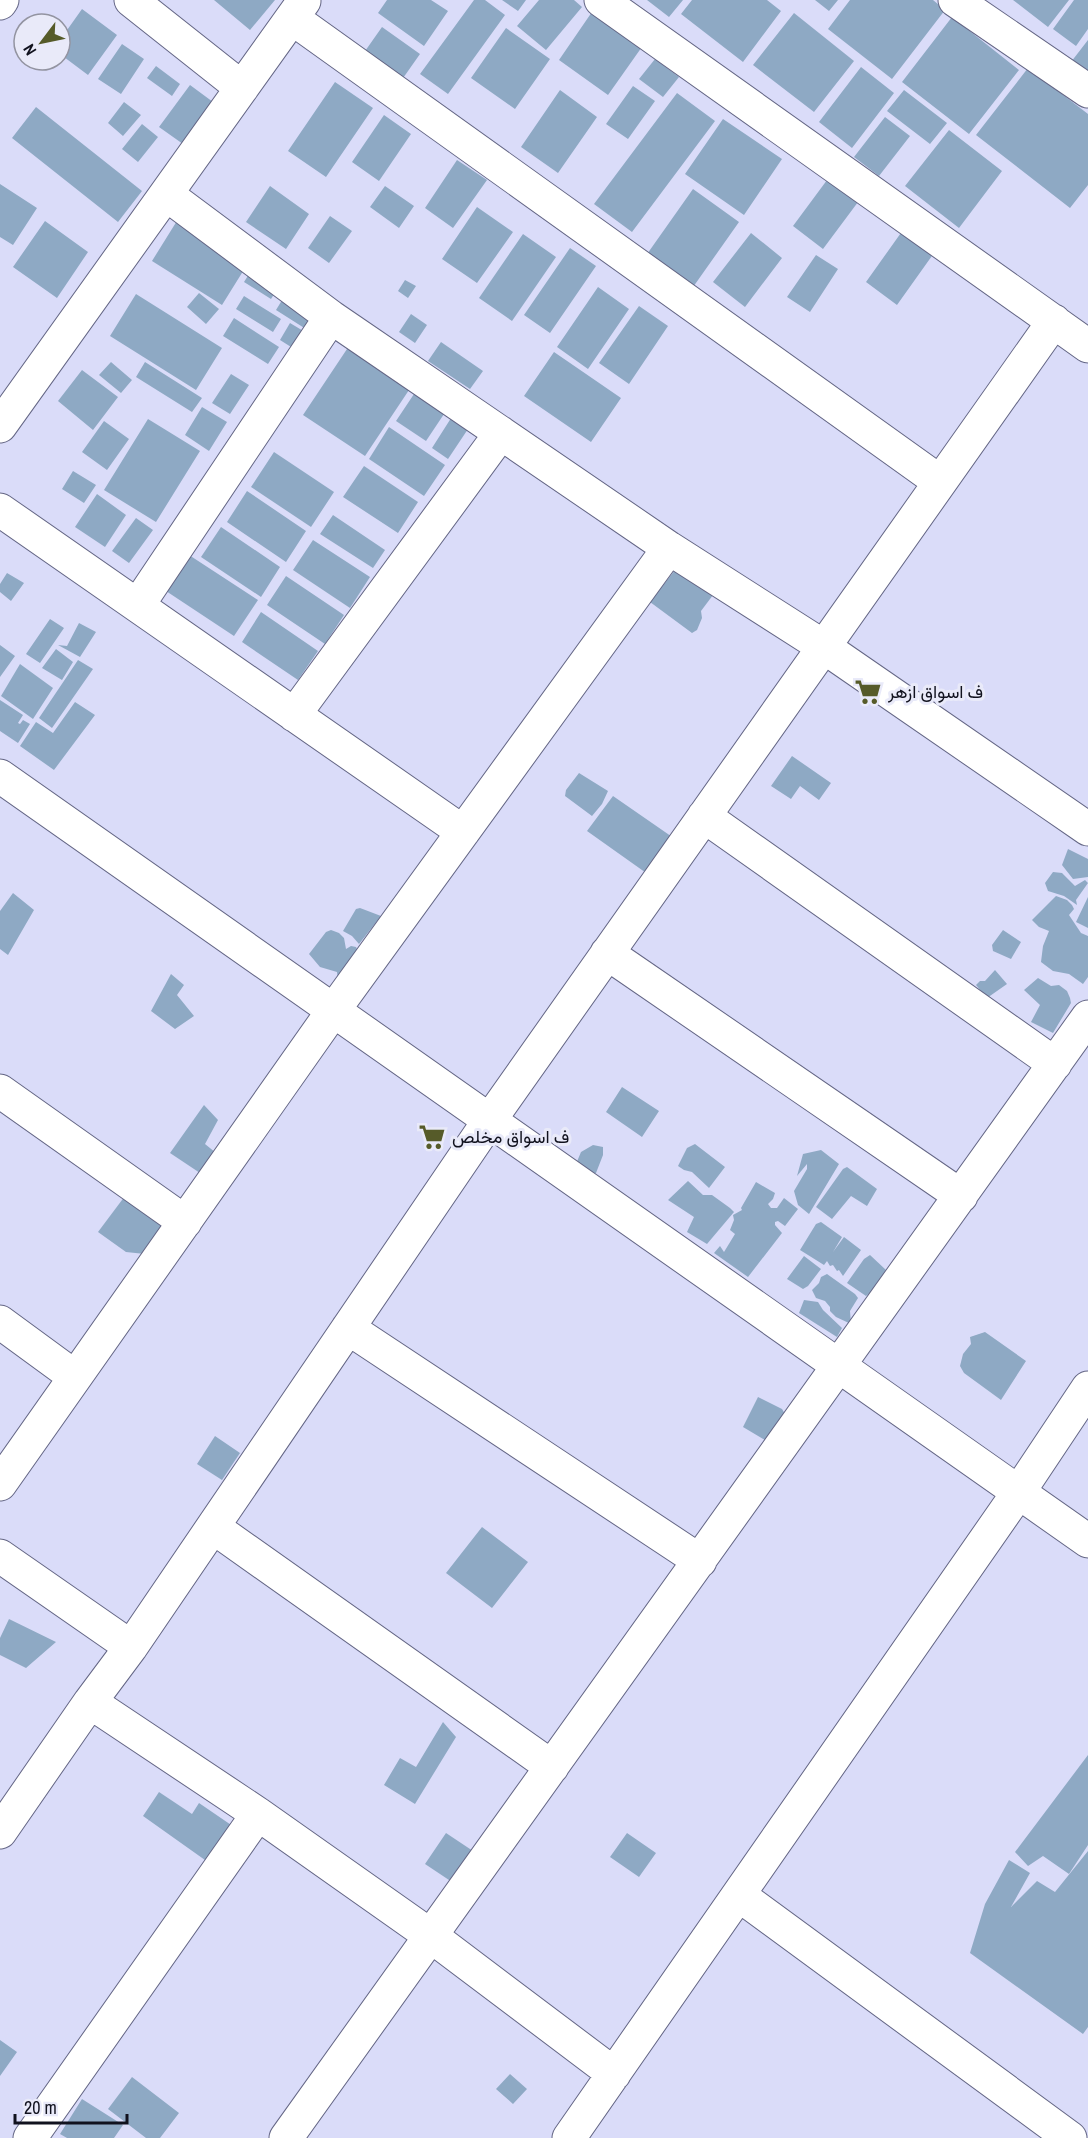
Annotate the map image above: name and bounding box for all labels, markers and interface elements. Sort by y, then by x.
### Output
north arrow [12,12,72,72]
text: N [17,40,41,60]
supermarket icon: ف اسواق ازهر [853,677,883,707]
place label: ف اسواق ازهر [887,679,983,704]
supermarket icon: ف اسواق مخلص [417,1122,447,1152]
place label: ف اسواق مخلص [452,1124,569,1149]
scale bar [15,2087,128,2125]
text: 20 m [24,2095,57,2120]

